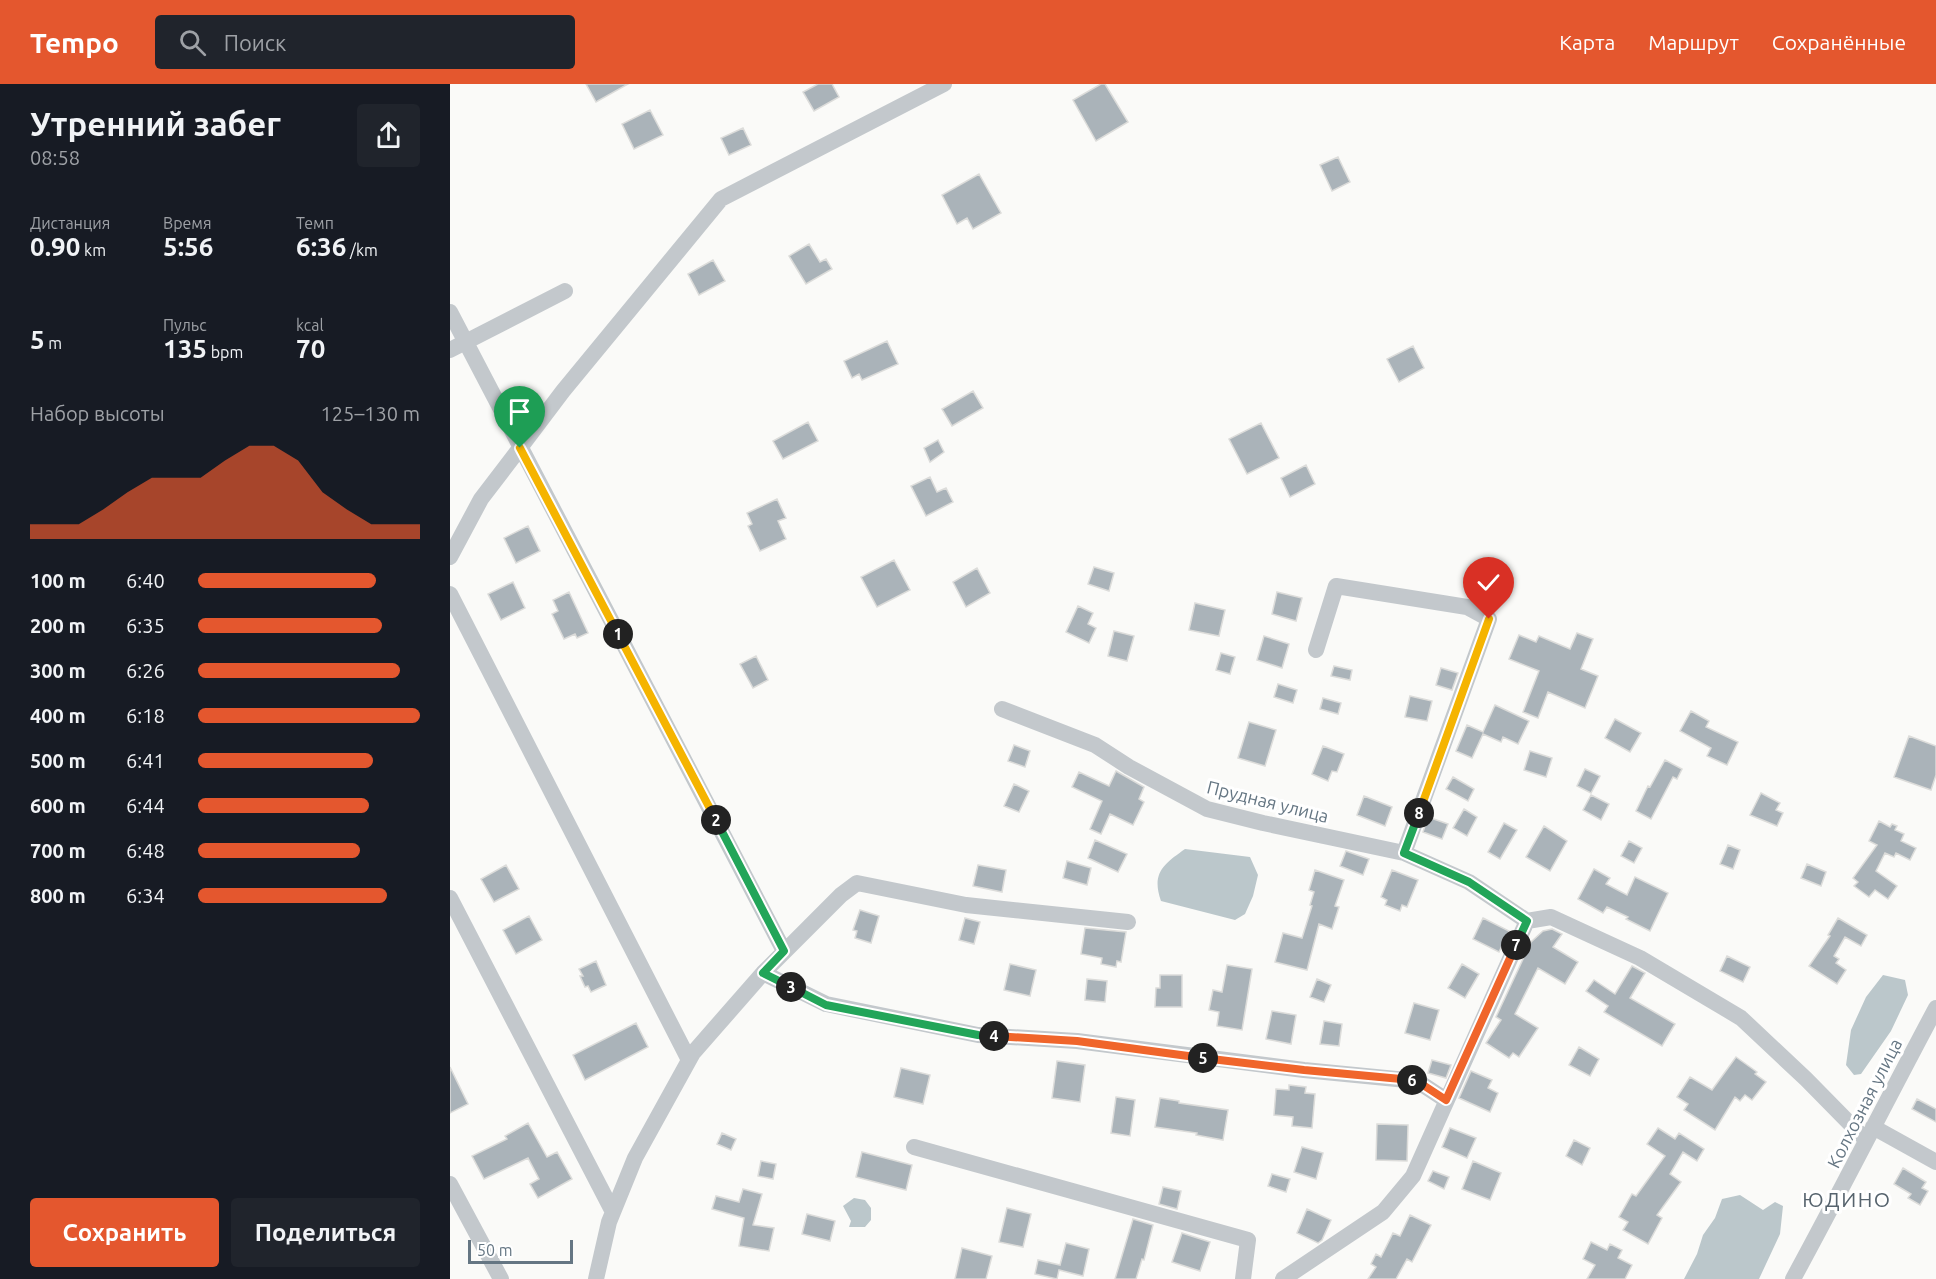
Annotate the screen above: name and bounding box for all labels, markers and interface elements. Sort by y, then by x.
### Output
search box [155,15,575,69]
icon: search [176,26,209,59]
text: Tempo [30,27,119,58]
text: Поиск [224,30,286,55]
text: Карта [1559,30,1615,54]
text: Маршрут [1648,30,1739,54]
text: Сохранённые [1772,30,1906,54]
button: share [357,104,420,167]
text: Утренний забег [30,105,281,142]
text: 08:58 [30,146,80,169]
text: Дистанция [30,214,110,232]
text: Время [163,214,212,232]
text: Темп [296,214,334,232]
text: 0.90 [30,232,80,261]
text: 5:56 [163,232,213,261]
text: 6:36 [296,232,346,261]
text: km [80,241,106,259]
text: /km [346,241,378,259]
text: Пульс [163,316,207,334]
text: kcal [296,316,324,334]
text: 5 [30,325,45,354]
text: m [45,334,62,352]
text: 135 [163,334,207,363]
text: 70 [296,334,325,363]
text: bpm [207,343,243,361]
pin [494,386,545,448]
icon: arrive [503,395,536,428]
text: Набор высоты [30,402,165,425]
text: 125–130 m [321,402,420,425]
pin [1463,557,1514,619]
icon: check [1472,566,1505,599]
text: 100 m [30,569,86,592]
text: 6:40 [126,569,165,592]
text: 200 m [30,614,86,637]
text: 6:35 [126,614,165,637]
pin: 1 [603,619,633,649]
text: 1 [613,625,623,643]
text: 300 m [30,659,86,682]
text: 6:26 [126,659,165,682]
text: 400 m [30,704,86,727]
text: 6:18 [126,704,165,727]
text: 500 m [30,749,86,772]
text: 6:41 [126,749,165,772]
street label: Прудная улица [1205,776,1331,826]
text: 600 m [30,794,86,817]
text: 6:44 [126,794,165,817]
pin: 8 [1404,798,1434,828]
text: 8 [1414,804,1424,822]
pin: 2 [701,805,731,835]
text: 2 [711,811,721,829]
text: 700 m [30,839,86,862]
text: 6:48 [126,839,165,862]
text: 800 m [30,884,86,907]
text: 6:34 [126,884,165,907]
pin: 7 [1501,930,1531,960]
text: 7 [1511,936,1521,954]
pin: 3 [776,972,806,1002]
text: 3 [786,978,796,996]
pin: 4 [979,1021,1009,1051]
text: 4 [989,1027,999,1045]
street label: Колхозная улица [1823,1035,1905,1171]
pin: 5 [1188,1043,1218,1073]
text: 5 [1198,1049,1208,1067]
pin: 6 [1397,1065,1427,1095]
text: 6 [1407,1071,1417,1089]
district label: ЮДИНО [1802,1187,1892,1211]
button: Сохранить [30,1198,219,1267]
button: Поделиться [231,1198,420,1267]
scale bar [468,1237,573,1264]
text: 50 m [477,1241,513,1259]

